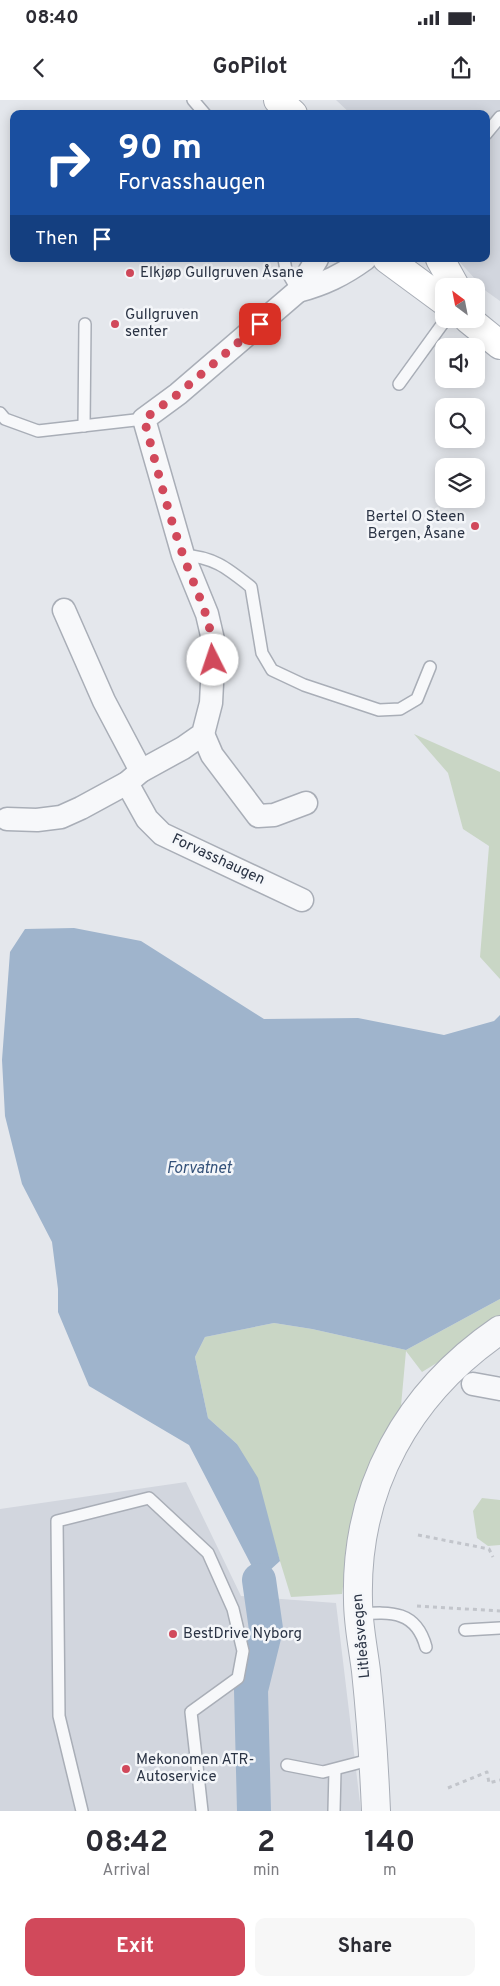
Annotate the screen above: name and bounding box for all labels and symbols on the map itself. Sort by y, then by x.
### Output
place label: Elkjøp Gullgruven Åsane [140,264,303,283]
marker: Elkjøp Gullgruven Åsane [124,267,136,279]
north arrow [435,278,485,328]
pin [239,303,281,345]
place label: Gullgruven senter [125,306,199,342]
marker: Gullgruven senter [109,318,121,330]
place label: Bertel O Steen Bergen, Åsane [366,508,465,544]
marker: Bertel O Steen Bergen, Åsane [469,520,481,532]
position arrow [186,633,238,685]
street label: Forvasshaugen [168,830,268,890]
water label: Forvatnet [166,1159,233,1179]
street label: Litleåsvegen [349,1593,375,1679]
place label: BestDrive Nyborg [183,1625,302,1644]
marker: BestDrive Nyborg [167,1628,179,1640]
place label: Mekonomen ATR- Autoservice [136,1751,254,1787]
marker: Mekonomen ATR- Autoservice [120,1763,132,1775]

